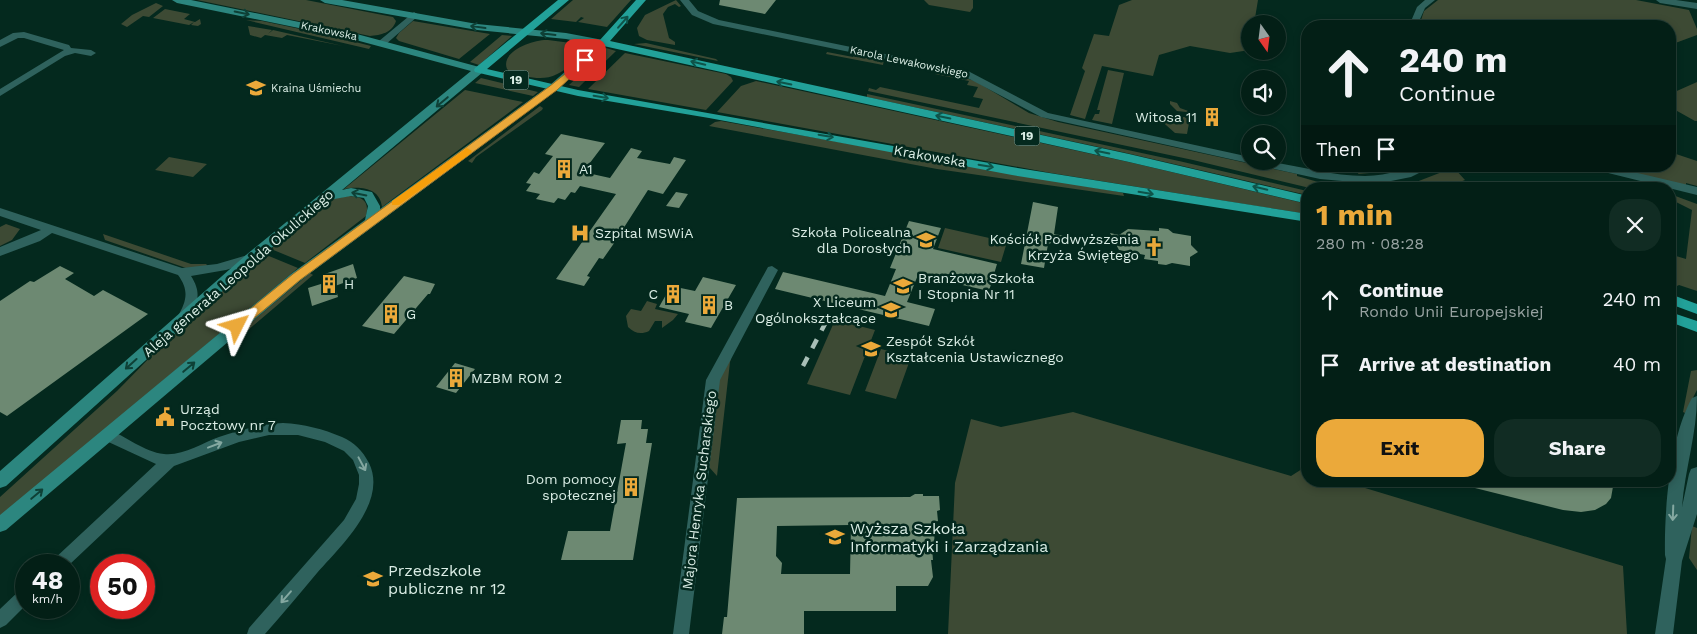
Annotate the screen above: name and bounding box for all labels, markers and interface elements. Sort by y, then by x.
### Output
one-way arrow [234,9,250,18]
north arrow [1241,15,1286,60]
map controls [1241,15,1286,170]
one-way arrow [617,16,628,29]
street label: Krakowska [300,19,358,43]
one-way arrow [470,22,486,32]
one-way arrow [540,29,556,39]
pin [564,39,606,81]
text: 240 m [1399,39,1508,81]
icon: ahead [1316,40,1381,105]
street label: Karola Lewakowskiego [849,43,969,81]
icon: arrive [571,46,599,74]
one-way arrow [690,58,706,67]
road number: 19 [504,70,528,90]
button: sound [1241,70,1286,115]
school or university icon: Kraina Uśmiechu [245,77,267,99]
one-way arrow [776,78,792,87]
text: Continue [1399,81,1496,106]
place label: Kraina Uśmiechu [271,82,361,95]
one-way arrow [593,92,609,102]
one-way arrow [436,96,449,108]
building icon: Witosa 11 [1201,106,1223,128]
place label: Witosa 11 [1135,109,1197,125]
one-way arrow [935,112,951,122]
button: search [1241,125,1286,170]
road number: 19 [1014,126,1040,146]
one-way arrow [818,132,834,142]
icon: arrive [1372,135,1400,163]
text: Then [1316,138,1362,161]
street label: Krakowska [893,142,967,170]
one-way arrow [1094,147,1110,156]
building icon: A1 [553,158,575,180]
place label: A1 [579,161,593,177]
one-way arrow [977,161,993,171]
one-way arrow [1253,183,1269,192]
street label: Aleja generała Leopolda Okulickiego [140,186,336,360]
one-way arrow [352,188,368,198]
one-way arrow [1138,188,1154,198]
text: 1 min [1316,197,1393,232]
button: close [1609,199,1661,251]
hospital icon: Szpital MSWiA [569,222,591,244]
place label: Szkoła Policealna dla Dorosłych [791,224,911,256]
place label: Szpital MSWiA [595,225,694,241]
school or university icon: Szkoła Policealna dla Dorosłych [915,229,937,251]
place label: Kościół Podwyższenia Krzyża Świętego [990,231,1139,263]
text: 280 m · 08:28 [1316,234,1424,253]
church icon: Kościół Podwyższenia Krzyża Świętego [1143,236,1165,258]
place label: Branżowa Szkoła I Stopnia Nr 11 [918,270,1034,302]
building icon: H [318,273,340,295]
school or university icon: Branżowa Szkoła I Stopnia Nr 11 [892,275,914,297]
place label: H [344,276,354,292]
text: Continue [1359,279,1443,302]
building icon: C [662,283,684,305]
place label: C [648,286,658,302]
icon: ahead [1316,286,1344,314]
text: 240 m [1602,288,1661,311]
building icon: B [698,294,720,316]
place label: X Liceum Ogólnokształcące [755,294,876,326]
place label: B [724,297,733,313]
position arrow [210,299,262,351]
school or university icon: X Liceum Ogólnokształcące [880,299,902,321]
text: Rondo Unii Europejskiej [1359,302,1544,321]
building icon: G [380,303,402,325]
place label: G [406,306,416,322]
place label: Zespół Szkół Kształcenia Ustawicznego [886,333,1064,365]
school or university icon: Zespół Szkół Kształcenia Ustawicznego [860,338,882,360]
icon: arrive [1316,351,1344,379]
text: Arrive at destination [1359,353,1551,376]
text: 40 m [1613,353,1661,376]
one-way arrow [124,359,137,370]
one-way arrow [182,361,195,372]
building icon: MZBM ROM 2 [445,367,467,389]
place label: MZBM ROM 2 [471,370,562,386]
street label: Majora Henryka Sucharskiego [679,390,719,590]
place label: Urząd Pocztowy nr 7 [180,401,276,433]
public building icon: Urząd Pocztowy nr 7 [154,406,176,428]
button: Exit [1316,419,1484,477]
button: Share [1494,419,1661,477]
one-way arrow [207,440,222,449]
one-way arrow [358,456,367,471]
place label: Dom pomocy społecznej [526,471,617,503]
building icon: Dom pomocy społecznej [620,476,642,498]
one-way arrow [31,488,44,499]
one-way arrow [1668,505,1677,521]
place label: Wyższa Szkoła Informatyki i Zarządzania [850,519,1048,556]
school or university icon: Wyższa Szkoła Informatyki i Zarządzania [824,526,846,548]
speed limit sign: 50 [90,554,155,619]
place label: Przedszkole publiczne nr 12 [388,561,506,598]
text: 48 [32,566,63,595]
school or university icon: Przedszkole publiczne nr 12 [362,568,384,590]
one-way arrow [281,591,292,604]
text: km/h [32,592,63,606]

